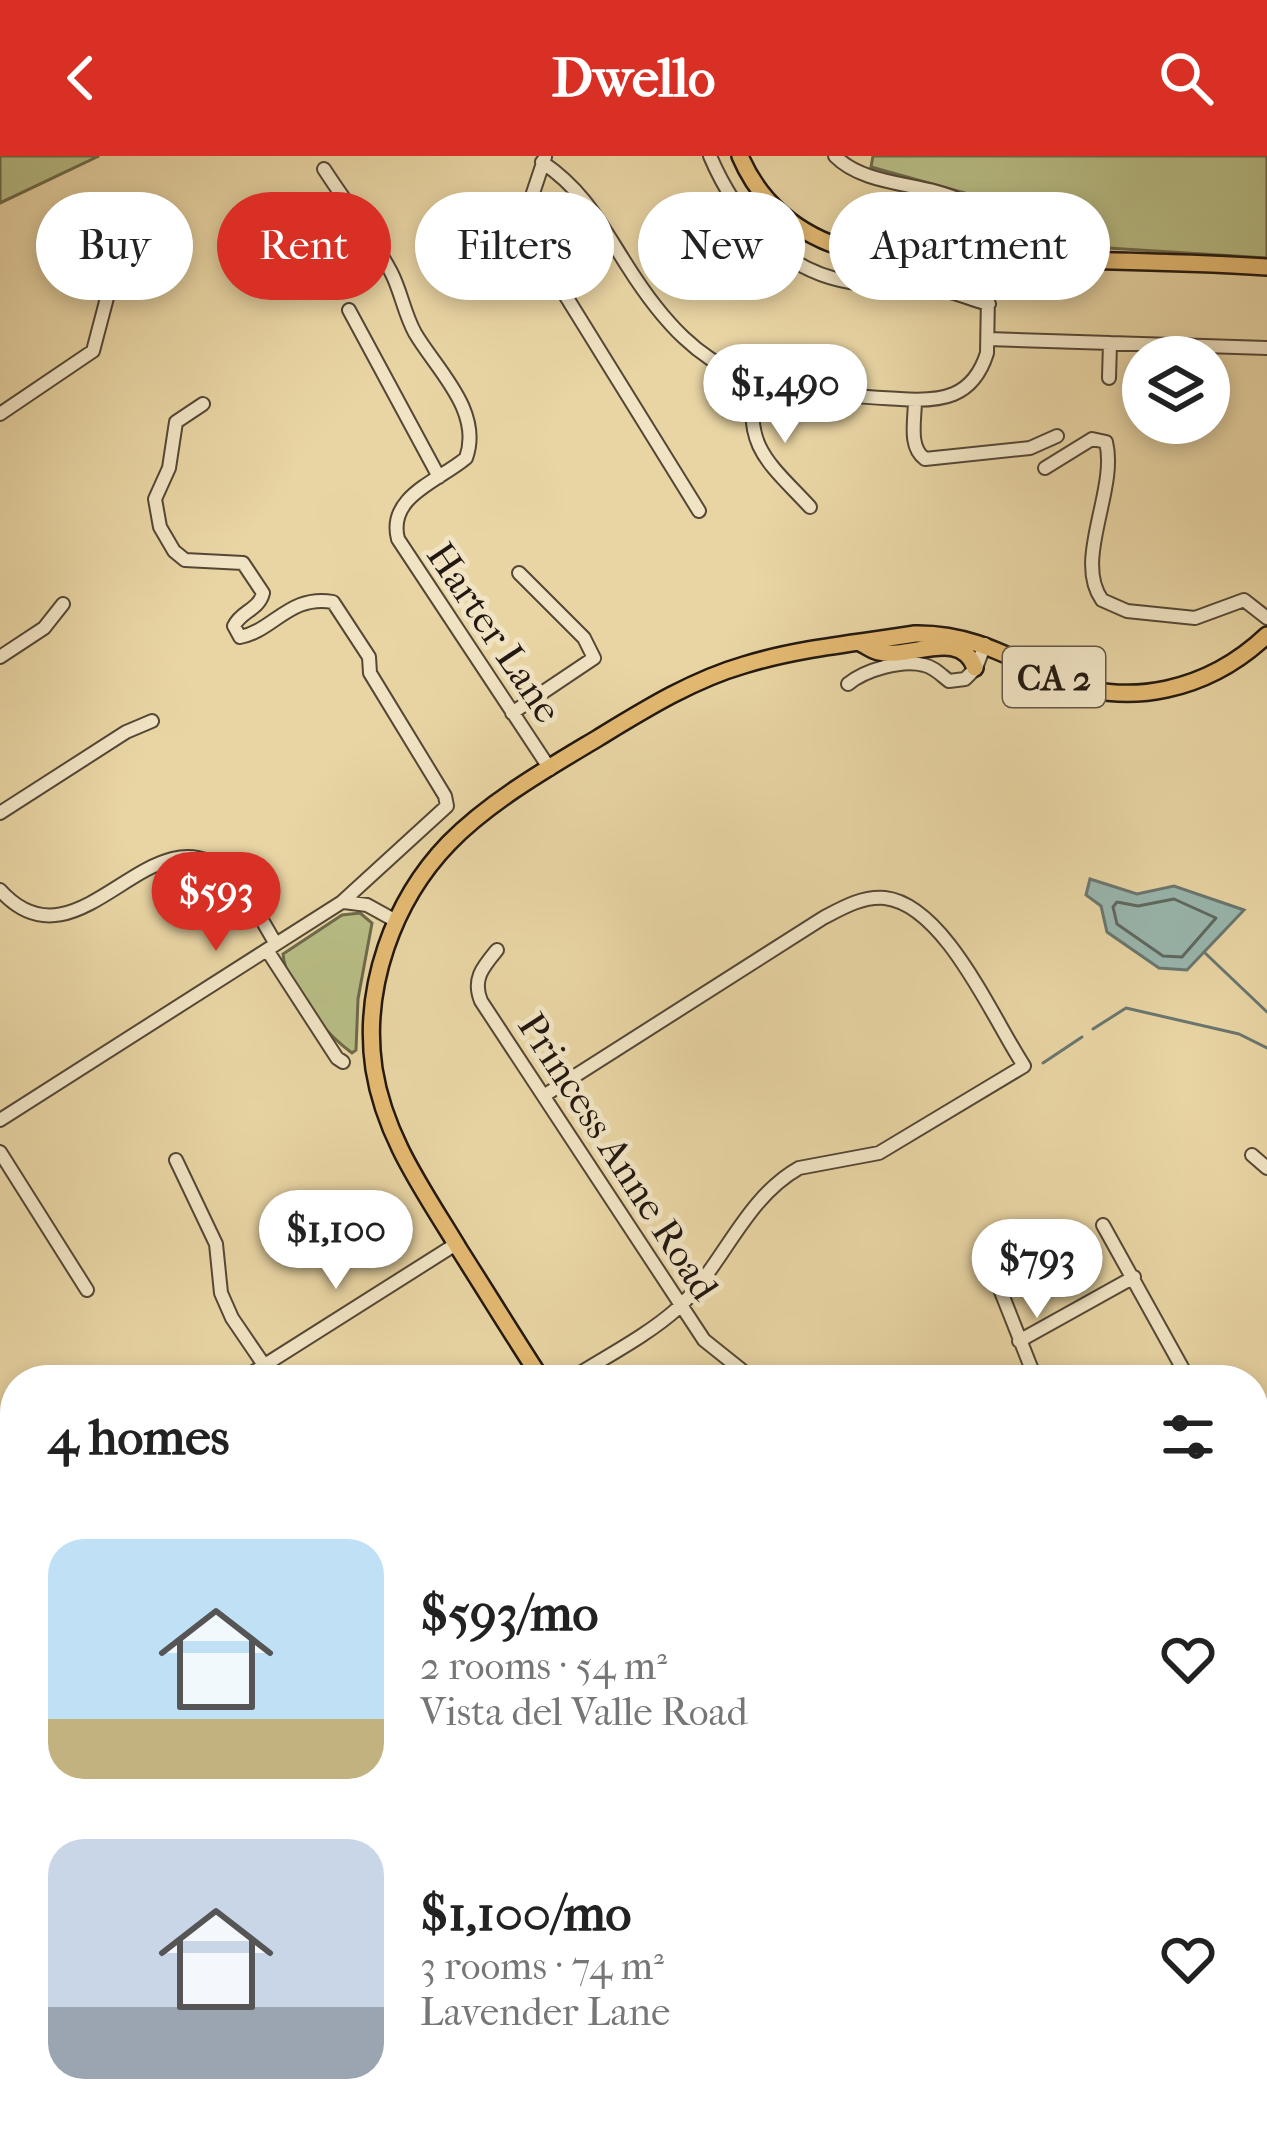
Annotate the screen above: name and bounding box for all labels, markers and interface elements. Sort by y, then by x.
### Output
icon: back [48,45,114,111]
icon: search [1153,45,1219,111]
text: Dwello [552,47,715,110]
chip: Buy [36,192,193,300]
chip: Rent [217,192,391,300]
chip: Filters [415,192,614,300]
chip: New [638,192,805,300]
chip: Apartment [829,192,1110,300]
map controls [1122,336,1230,444]
button: layers [1122,336,1230,444]
pin: $1,490 [687,344,883,446]
text: $1,490 [730,360,840,406]
street label: Harter Lane [417,534,571,731]
road number: CA 2 [1003,647,1105,707]
pin: $593 [145,852,287,954]
text: $593 [179,868,253,914]
street label: Princess Anne Road [508,1005,728,1309]
pin: $1,100 [238,1190,434,1292]
text: $1,100 [286,1206,386,1252]
pin: $793 [966,1219,1108,1321]
text: $793 [999,1235,1075,1281]
icon: filters [1155,1404,1221,1470]
text: 4 homes [48,1407,229,1467]
text: $593/mo [420,1583,598,1643]
icon: home [144,1587,288,1731]
icon: heart [1155,1626,1221,1692]
text: 2 rooms · 54 m² [420,1643,667,1689]
text: Vista del Valle Road [420,1689,748,1735]
text: $1,100/mo [420,1883,632,1943]
icon: home [144,1887,288,2031]
icon: heart [1155,1926,1221,1992]
text: 3 rooms · 74 m² [420,1943,664,1989]
text: Lavender Lane [420,1989,670,2035]

